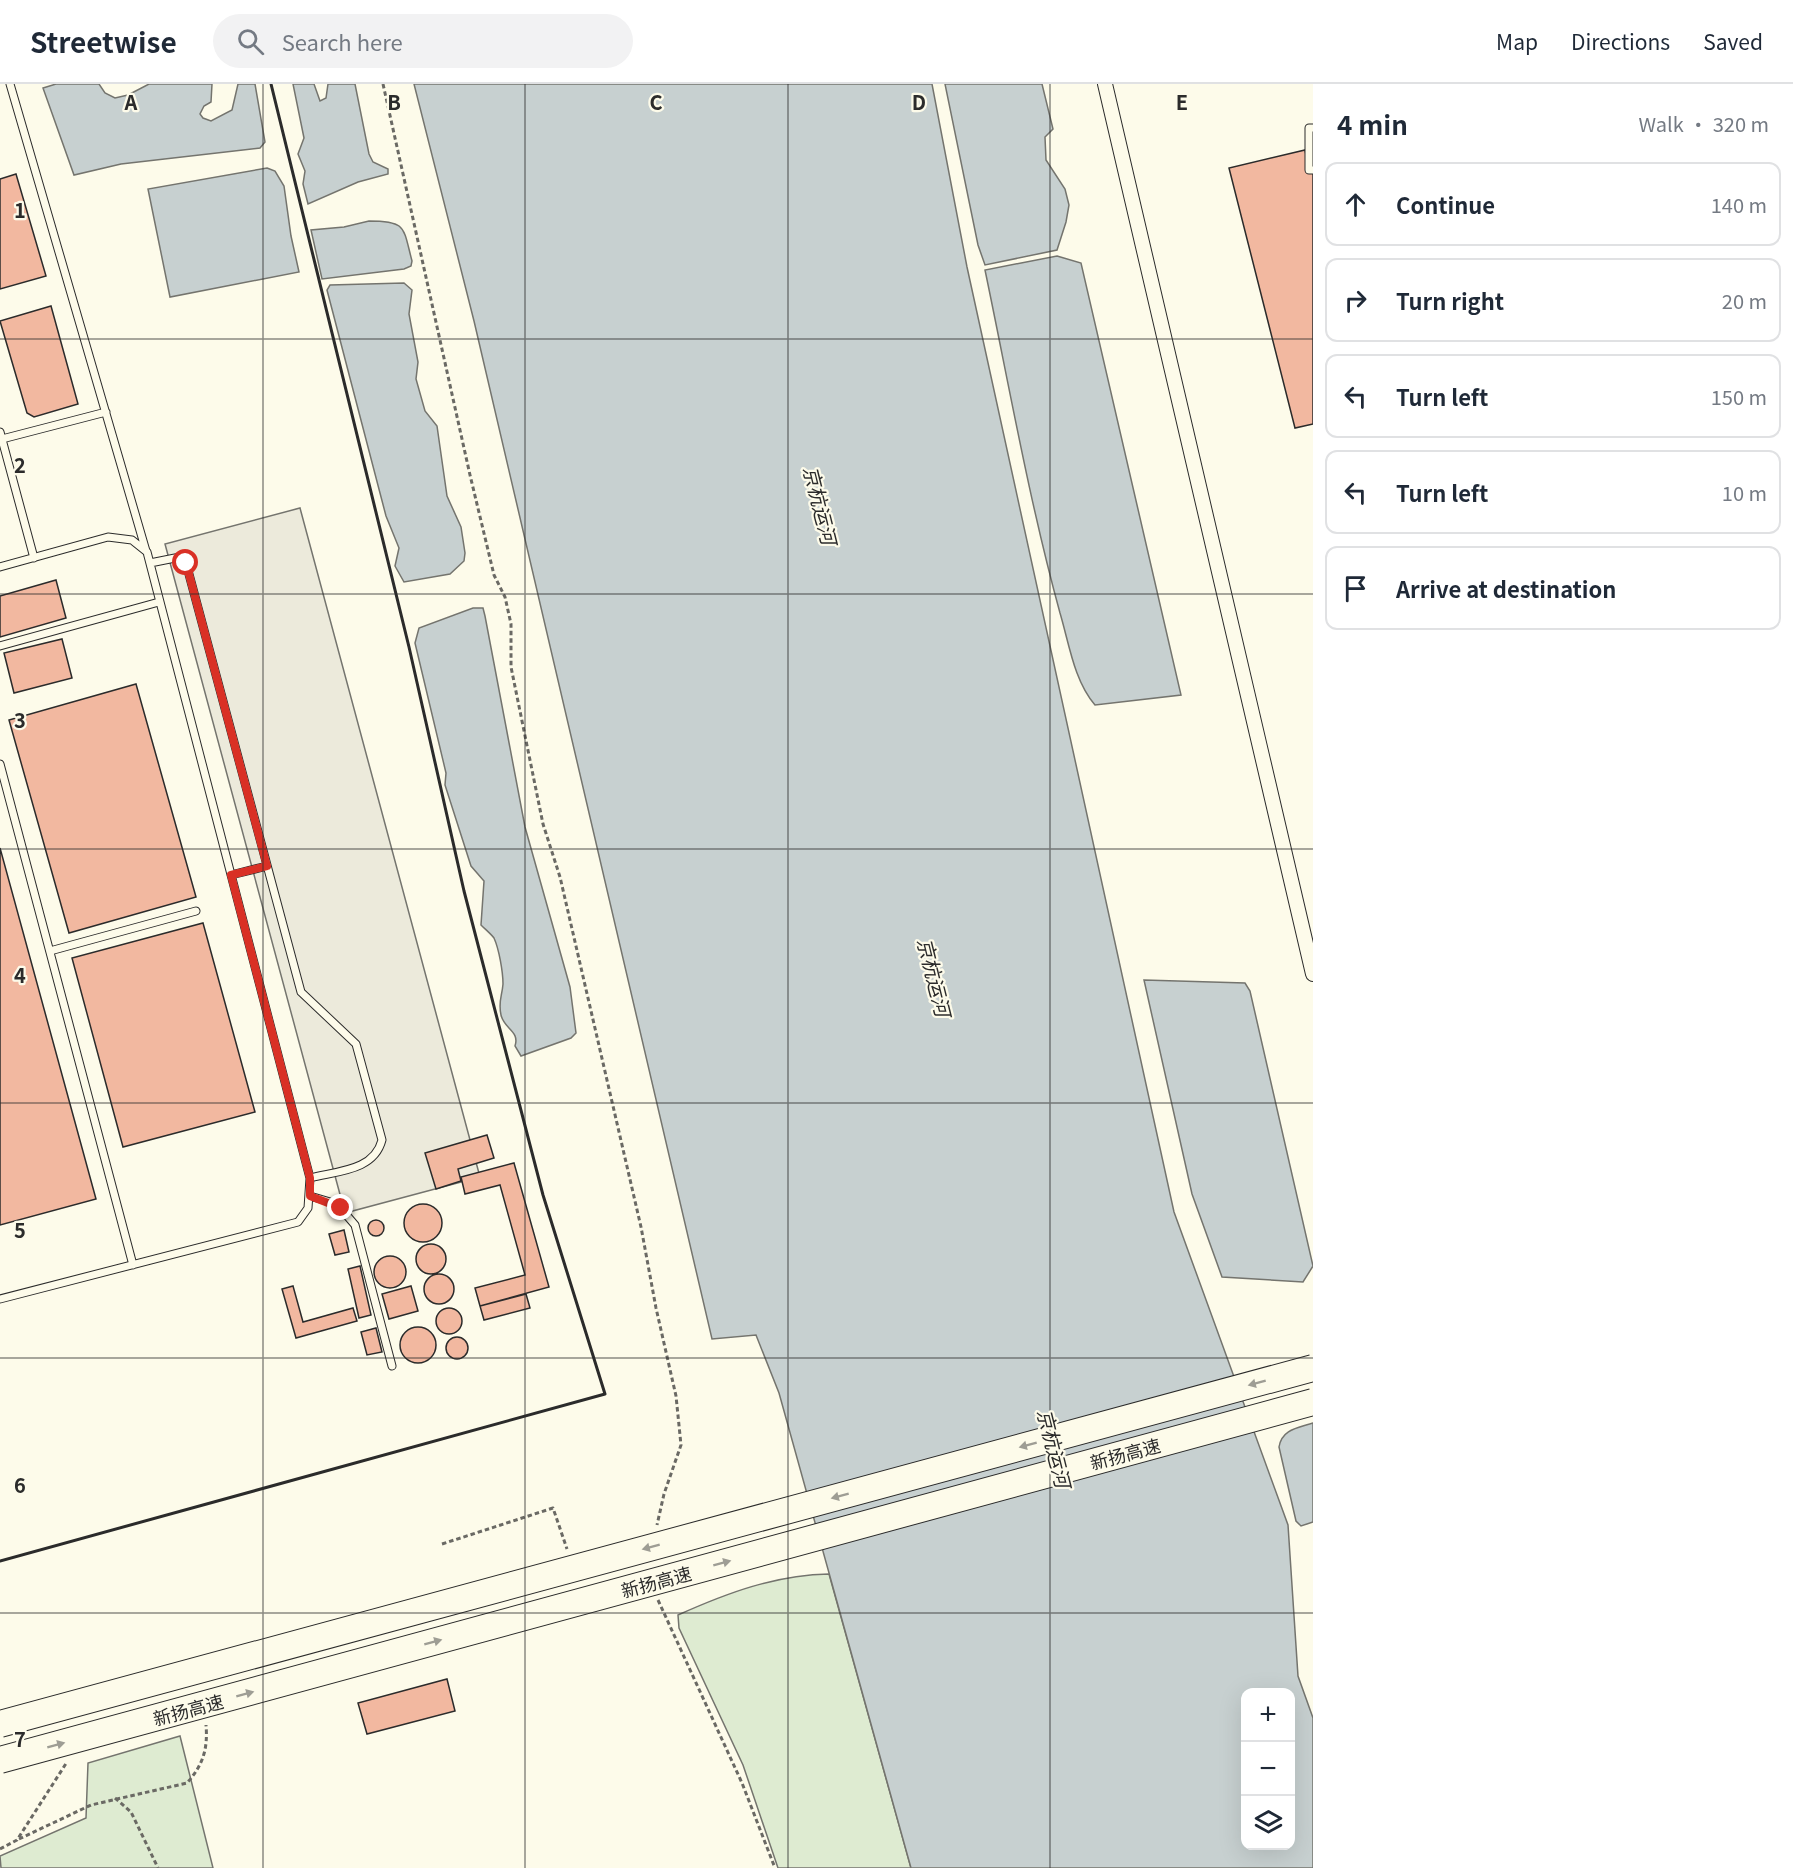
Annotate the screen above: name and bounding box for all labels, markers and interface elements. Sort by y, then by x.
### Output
search box [213,14,633,68]
text: Streetwise [30,21,177,61]
icon: search [234,25,267,58]
text: Search here [282,25,403,57]
text: Map [1496,26,1538,56]
text: Directions [1571,26,1670,56]
text: Saved [1703,26,1763,56]
text: A [124,87,138,116]
text: B [387,87,401,116]
text: C [649,87,663,116]
text: D [912,87,926,116]
text: E [1176,87,1188,116]
text: 4 min [1337,105,1408,142]
text: Walk · 320 m [1639,109,1769,138]
icon: ahead [1339,188,1372,221]
text: Continue [1396,188,1495,220]
text: 140 m [1711,190,1767,219]
text: 1 [14,195,26,224]
icon: right [1339,284,1372,317]
text: Turn right [1396,284,1504,316]
text: 20 m [1722,286,1767,315]
icon: left [1339,380,1372,413]
text: Turn left [1396,380,1488,412]
text: 150 m [1711,382,1767,411]
text: 2 [14,450,26,479]
water label: 京杭运河 [797,463,846,551]
icon: left [1339,476,1372,509]
text: Turn left [1396,476,1488,508]
text: 10 m [1722,478,1767,507]
route start [172,549,198,575]
icon: arrive [1339,572,1372,605]
text: Arrive at destination [1396,572,1616,604]
text: 3 [14,705,26,734]
water label: 京杭运河 [911,935,960,1023]
text: 4 [14,960,26,989]
route end [327,1194,353,1220]
text: 5 [14,1215,26,1244]
one-way arrow [1247,1379,1265,1388]
water label: 京杭运河 [1031,1406,1080,1494]
street label: 新扬高速 [1087,1431,1163,1475]
one-way arrow [1019,1441,1037,1451]
text: 6 [14,1470,26,1499]
one-way arrow [830,1492,849,1502]
one-way arrow [642,1543,661,1553]
one-way arrow [713,1558,731,1568]
street label: 新扬高速 [618,1559,694,1603]
one-way arrow [424,1637,442,1646]
street label: 新扬高速 [150,1687,226,1731]
one-way arrow [235,1688,254,1698]
map controls [1241,1688,1295,1850]
button: + [1241,1688,1295,1742]
text: 7 [14,1724,26,1753]
one-way arrow [48,1740,66,1749]
button: − [1241,1742,1295,1796]
button: layers [1241,1796,1295,1850]

